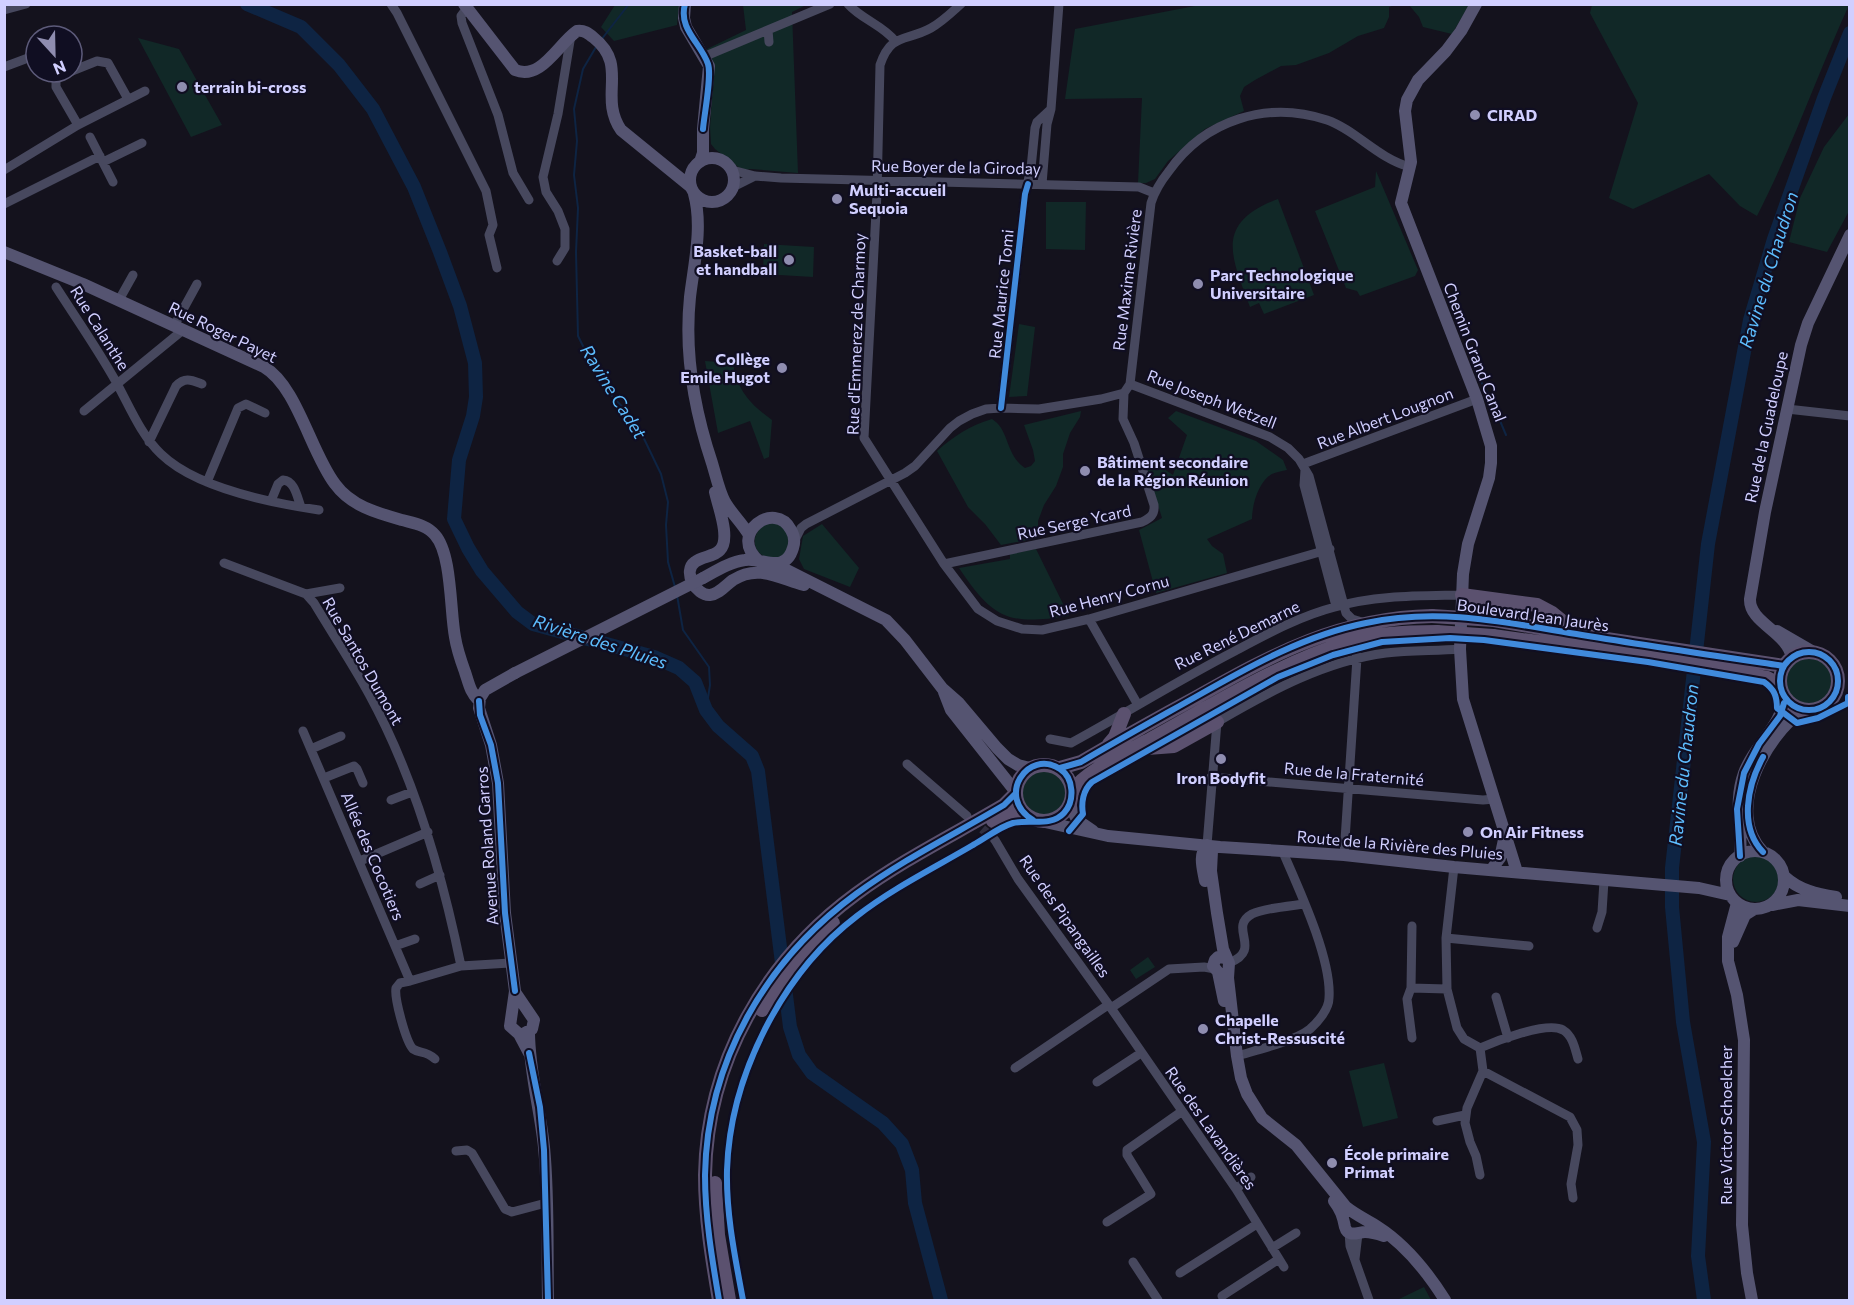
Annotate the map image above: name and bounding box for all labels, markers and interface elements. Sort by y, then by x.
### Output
north arrow [24,24,84,84]
text: N [51,57,69,79]
place label: terrain bi-cross [194,77,307,96]
marker: terrain bi-cross [175,80,189,94]
place label: CIRAD [1487,105,1538,124]
marker: CIRAD [1468,108,1482,122]
street label: Rue Boyer de la Giroday [871,156,1041,177]
place label: Multi-accueil Sequoia [849,180,946,217]
water label: Ravine du Chaudron [1734,189,1802,351]
marker: Multi-accueil Sequoia [830,192,844,206]
street label: Rue Maxime Rivière [1108,208,1145,352]
street label: Rue Maurice Tomi [984,228,1017,360]
street label: Rue d'Emmerez de Charmoy [842,233,869,435]
place label: Basket-ball et handball [693,241,777,278]
marker: Basket-ball et handball [782,253,796,267]
place label: Parc Technologique Universitaire [1210,265,1354,302]
marker: Parc Technologique Universitaire [1191,277,1205,291]
street label: Chemin Grand Canal [1440,280,1511,424]
street label: Rue Calanthe [67,282,134,374]
street label: Rue Roger Payet [166,297,281,366]
water label: Ravine Cadet [576,340,652,443]
place label: Collège Emile Hugot [680,349,770,386]
street label: Rue de la Guadeloupe [1740,349,1791,504]
marker: Collège Emile Hugot [775,361,789,375]
street label: Rue Joseph Wetzell [1145,365,1280,432]
street label: Rue Albert Lougnon [1314,383,1456,452]
place label: Bâtiment secondaire de la Région Réunion [1097,452,1248,489]
marker: Bâtiment secondaire de la Région Réunion [1078,464,1092,478]
street label: Rue Serge Ycard [1015,500,1133,543]
street label: Rue Henry Cornu [1047,570,1171,621]
street label: Rue Santos Dumont [319,594,408,728]
street label: Boulevard Jean Jaurès [1456,594,1610,635]
street label: Rue René Demarne [1171,596,1302,673]
water label: Rivière des Pluies [531,609,670,673]
water label: Ravine du Chaudron [1664,683,1702,847]
marker: Iron Bodyfit [1214,752,1228,766]
street label: Rue de la Fraternité [1283,758,1425,789]
street label: Avenue Roland Garros [471,766,502,926]
place label: Iron Bodyfit [1176,768,1266,787]
street label: Allée des Cocotiers [338,789,409,923]
place label: On Air Fitness [1480,822,1584,841]
marker: On Air Fitness [1461,825,1475,839]
street label: Route de la Rivière des Pluies [1296,826,1504,863]
street label: Rue des Pipangailles [1016,851,1115,981]
place label: Chapelle Christ-Ressuscité [1215,1010,1345,1047]
marker: Chapelle Christ-Ressuscité [1196,1022,1210,1036]
street label: Rue Victor Schoelcher [1716,1044,1735,1205]
street label: Rue des Lavandières [1162,1063,1261,1193]
place label: École primaire Primat [1344,1144,1449,1181]
marker: École primaire Primat [1325,1156,1339,1170]

